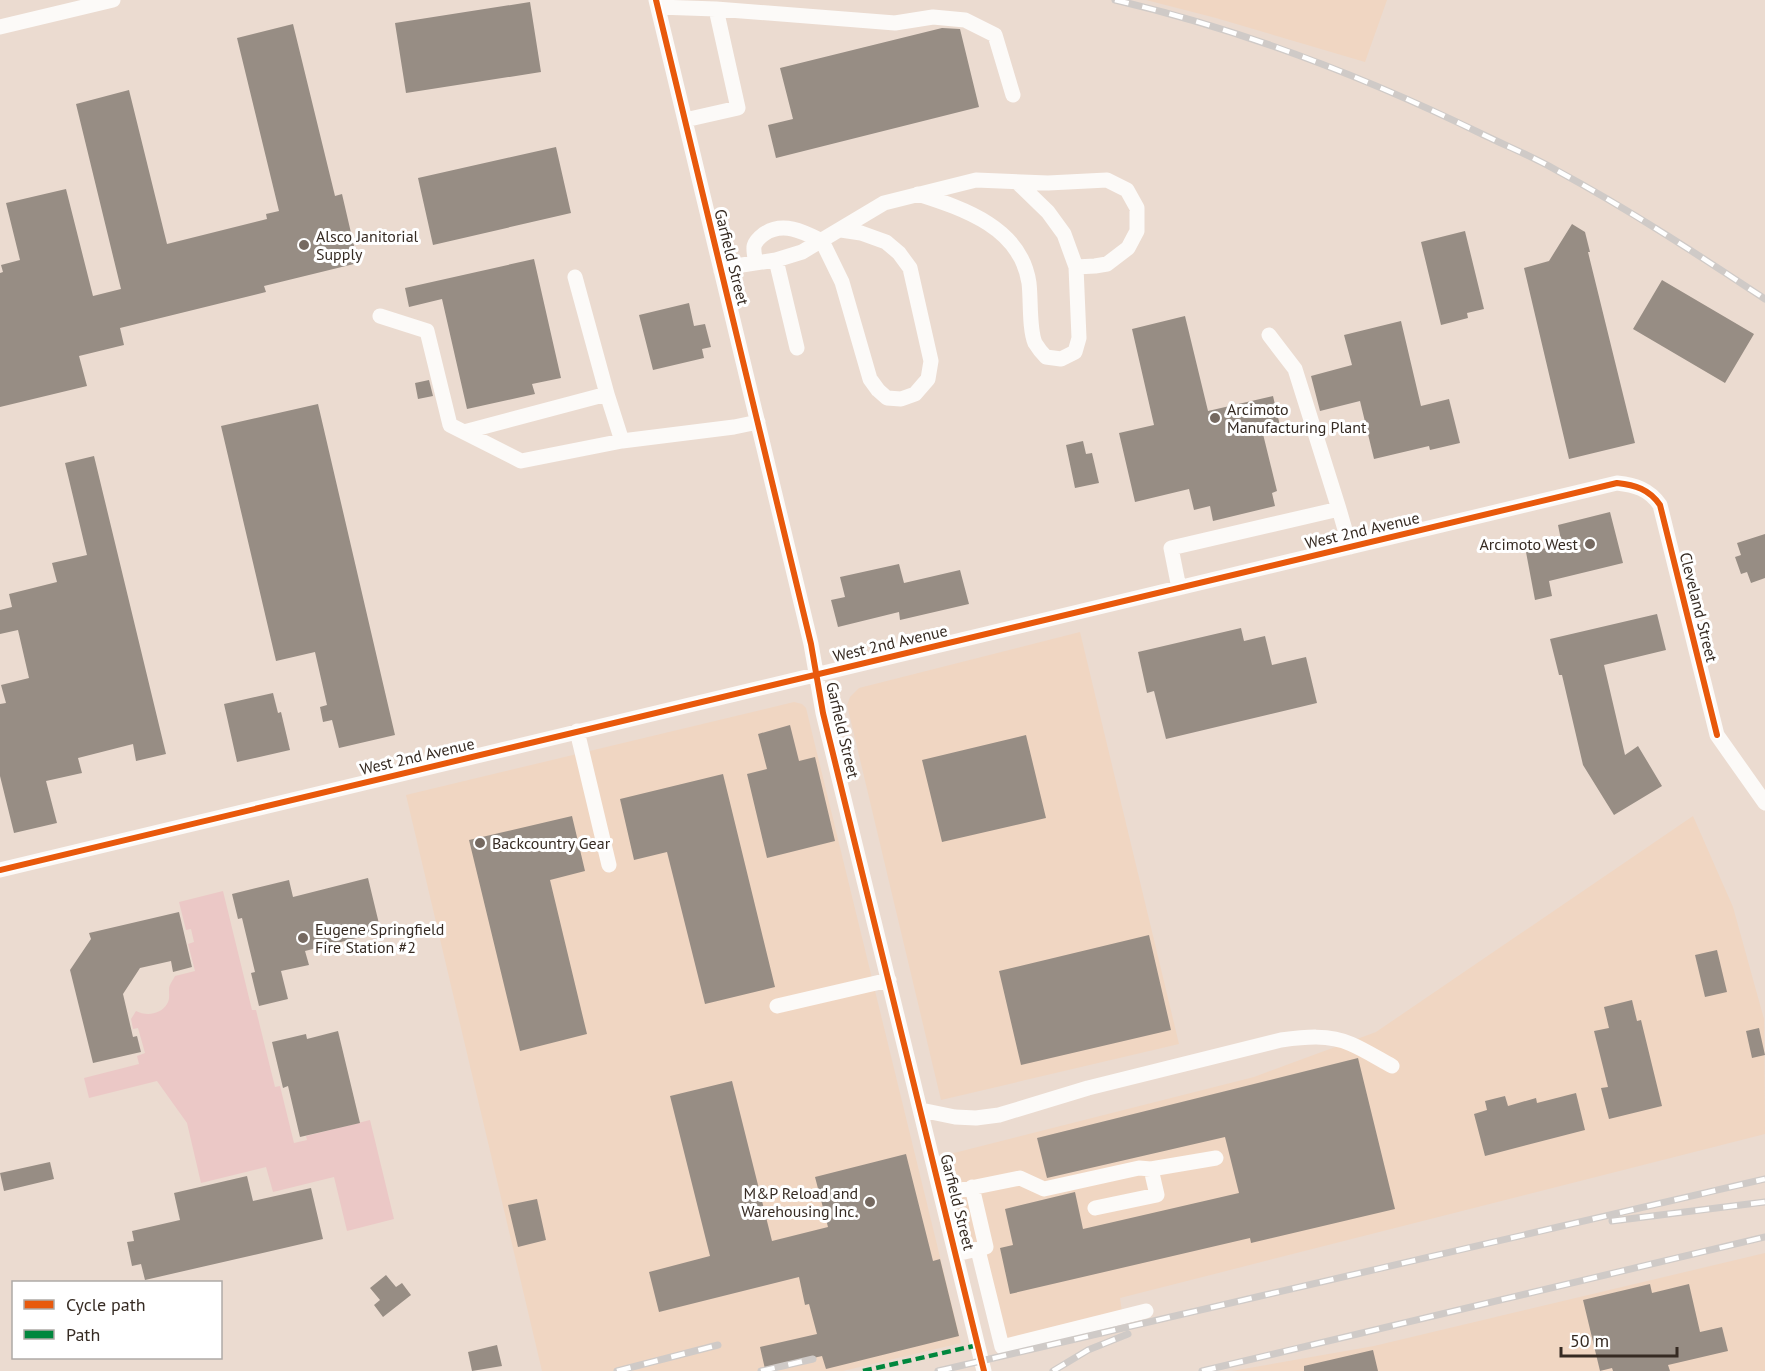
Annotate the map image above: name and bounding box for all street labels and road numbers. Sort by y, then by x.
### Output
street label: Garfield Street [710,207,754,308]
street label: West 2nd Avenue [1303,507,1421,553]
street label: Cleveland Street [1676,550,1722,664]
street label: West 2nd Avenue [831,620,949,666]
street label: Garfield Street [822,680,864,781]
street label: West 2nd Avenue [358,733,476,779]
street label: Garfield Street [936,1152,980,1253]

